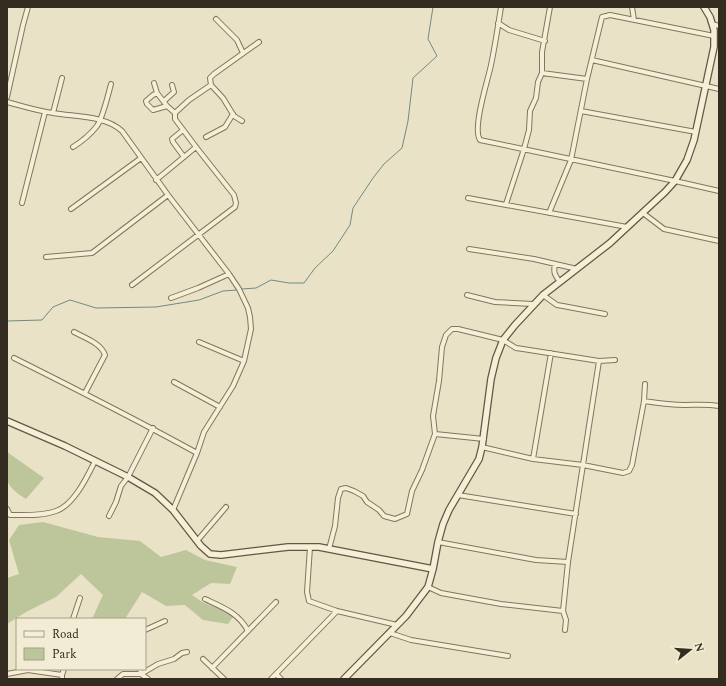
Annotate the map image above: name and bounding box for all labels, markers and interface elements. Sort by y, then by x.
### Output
legend [16,618,146,670]
text: Road [52,625,79,644]
north arrow [670,630,710,670]
text: N [690,640,709,654]
text: Park [52,645,77,664]

